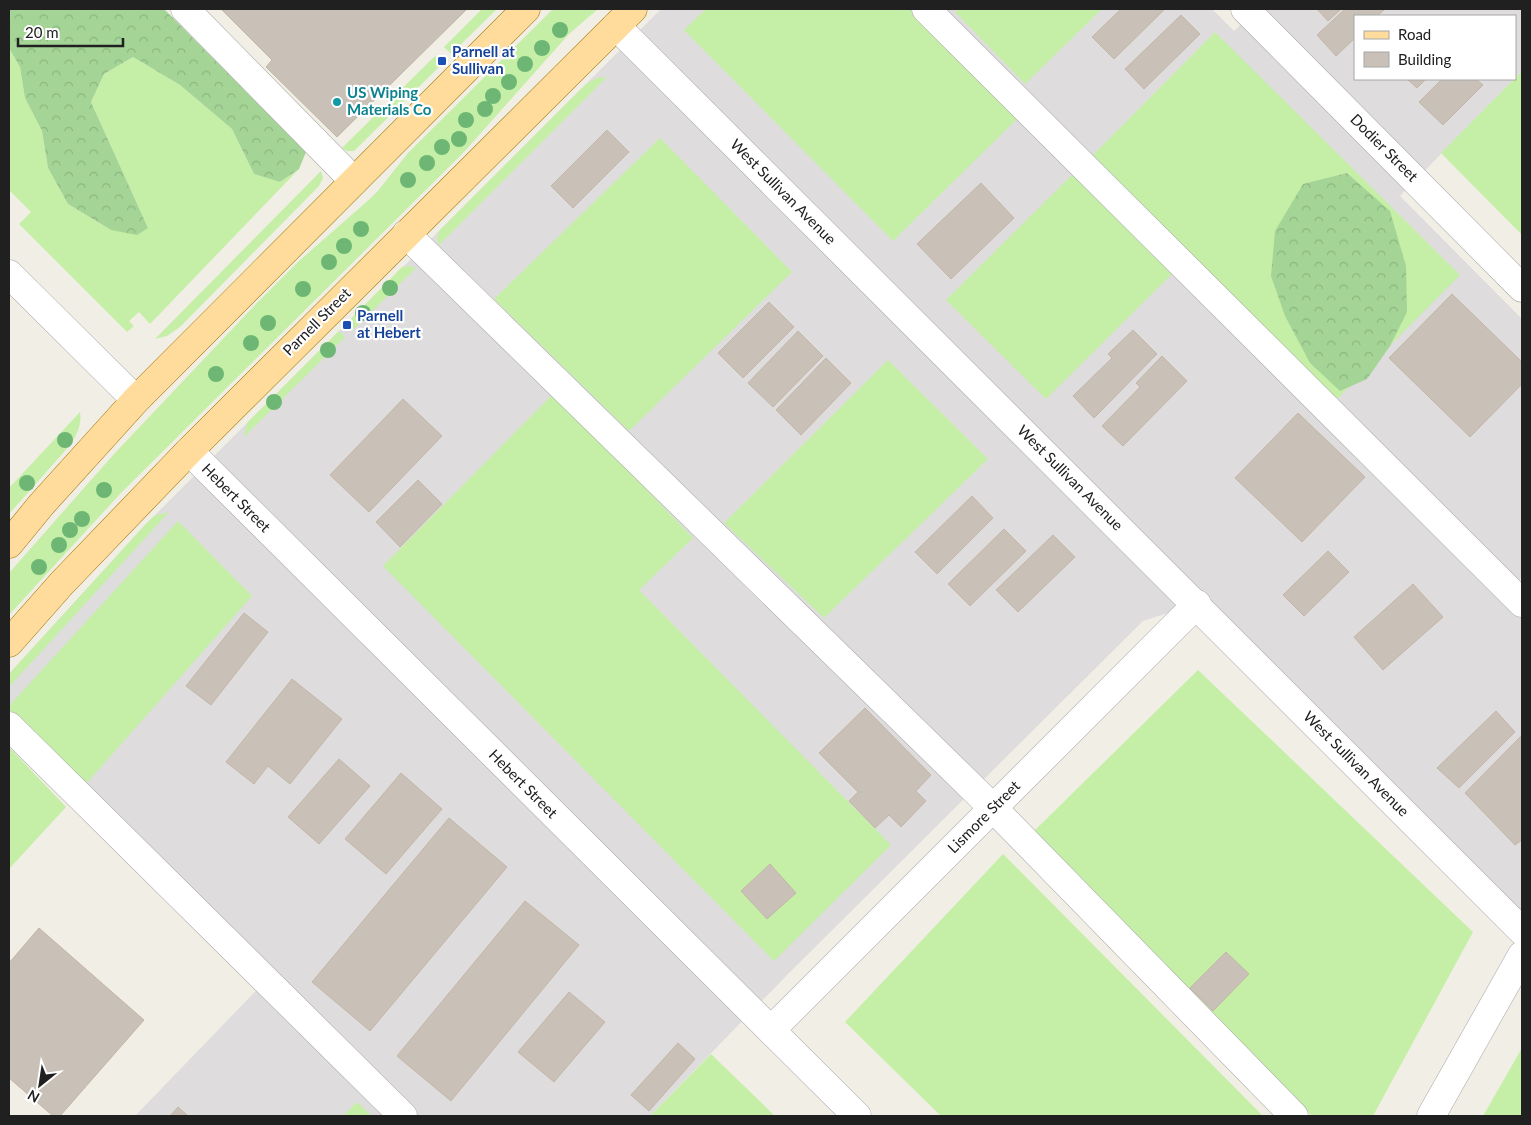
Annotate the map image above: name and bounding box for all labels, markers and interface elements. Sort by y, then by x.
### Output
scale bar [18,15,122,47]
legend [1354,15,1516,80]
text: 20 m [25,23,59,41]
text: Road [1398,25,1431,43]
place label: Parnell at Sullivan [452,42,515,77]
text: Building [1398,50,1451,68]
marker: Parnell at Sullivan [436,55,448,67]
place label: US Wiping Materials Co [347,83,432,118]
marker: US Wiping Materials Co [331,96,343,108]
street label: Dodier Street [1347,110,1423,185]
street label: West Sullivan Avenue [727,135,840,248]
street label: Parnell Street [279,283,354,359]
place label: Parnell at Hebert [357,306,421,341]
marker: Parnell at Hebert [341,319,353,331]
street label: West Sullivan Avenue [1014,421,1127,534]
street label: Hebert Street [199,459,275,536]
street label: West Sullivan Avenue [1300,707,1413,820]
street label: Hebert Street [486,745,562,822]
street label: Lismore Street [943,776,1024,856]
north arrow [15,1060,65,1110]
text: N [24,1087,42,1107]

